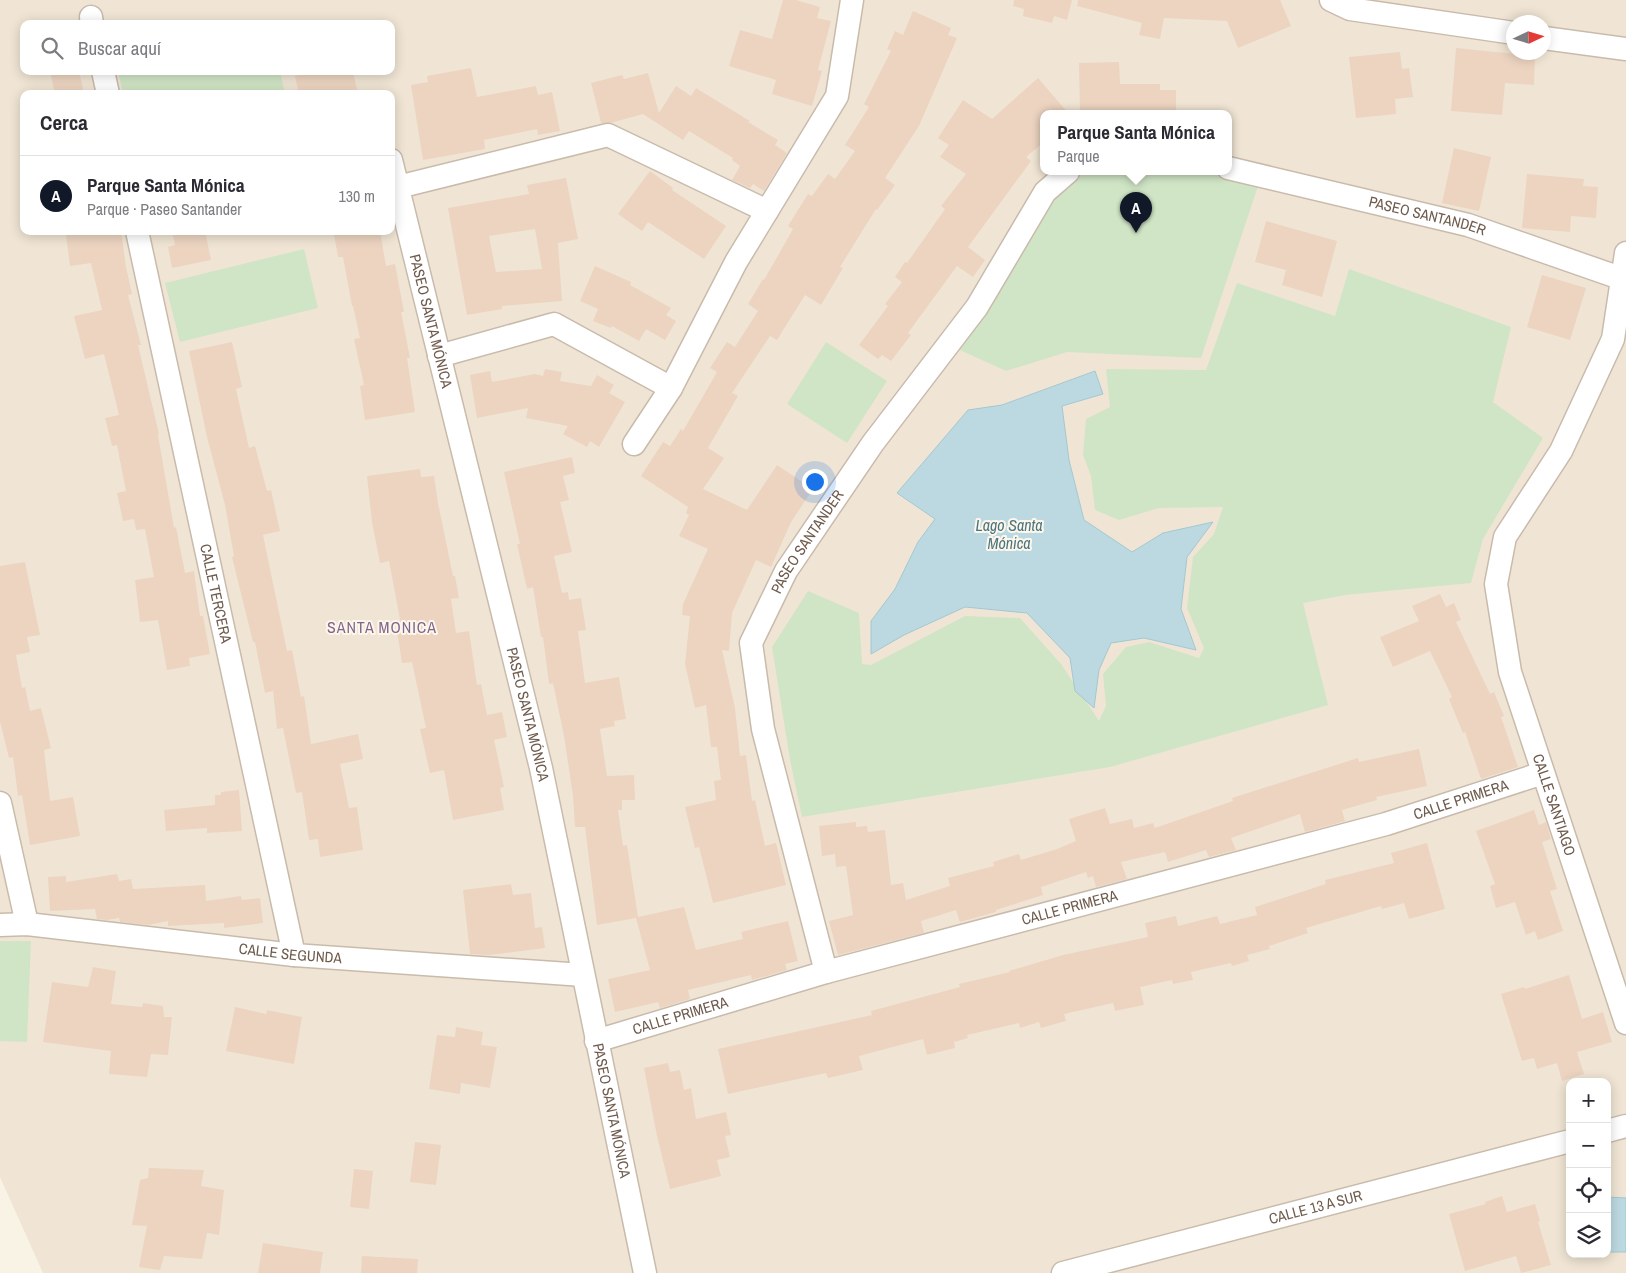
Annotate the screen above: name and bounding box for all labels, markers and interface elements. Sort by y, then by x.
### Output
north arrow [1506,15,1551,60]
search box [20,20,395,75]
icon: search [38,34,66,62]
text: Buscar aquí [78,35,161,61]
text: Cerca [40,108,88,137]
popup [1040,110,1232,175]
text: Parque Santa Mónica [1057,119,1215,145]
text: Parque [1057,145,1100,167]
text: Parque Santa Mónica [87,172,245,198]
text: A [51,185,61,207]
text: 130 m [339,185,375,207]
street label: PASEO SANTANDER [1367,191,1489,241]
pin: A [1120,192,1152,233]
text: Parque · Paseo Santander [87,198,242,220]
street label: PASEO SANTA MÓNICA [405,252,458,391]
your location [802,469,828,495]
street label: PASEO SANTANDER [766,485,848,597]
water label: Lago Santa Mónica [975,514,1043,554]
street label: CALLE TERCERA [195,542,237,646]
district label: SANTA MONICA [327,616,437,638]
street label: PASEO SANTA MÓNICA [502,645,555,784]
street label: CALLE SANTIAGO [1528,751,1581,858]
street label: CALLE PRIMERA [1411,774,1511,824]
street label: CALLE PRIMERA [1019,884,1120,930]
street label: CALLE SEGUNDA [238,938,343,968]
street label: CALLE PRIMERA [630,991,731,1039]
street label: PASEO SANTA MÓNICA [588,1041,636,1181]
map controls [1566,1078,1611,1258]
button: + [1566,1078,1611,1123]
button: − [1566,1123,1611,1168]
button: locate [1566,1168,1611,1213]
street label: CALLE 13 A SUR [1266,1184,1365,1229]
button: layers [1566,1213,1611,1258]

